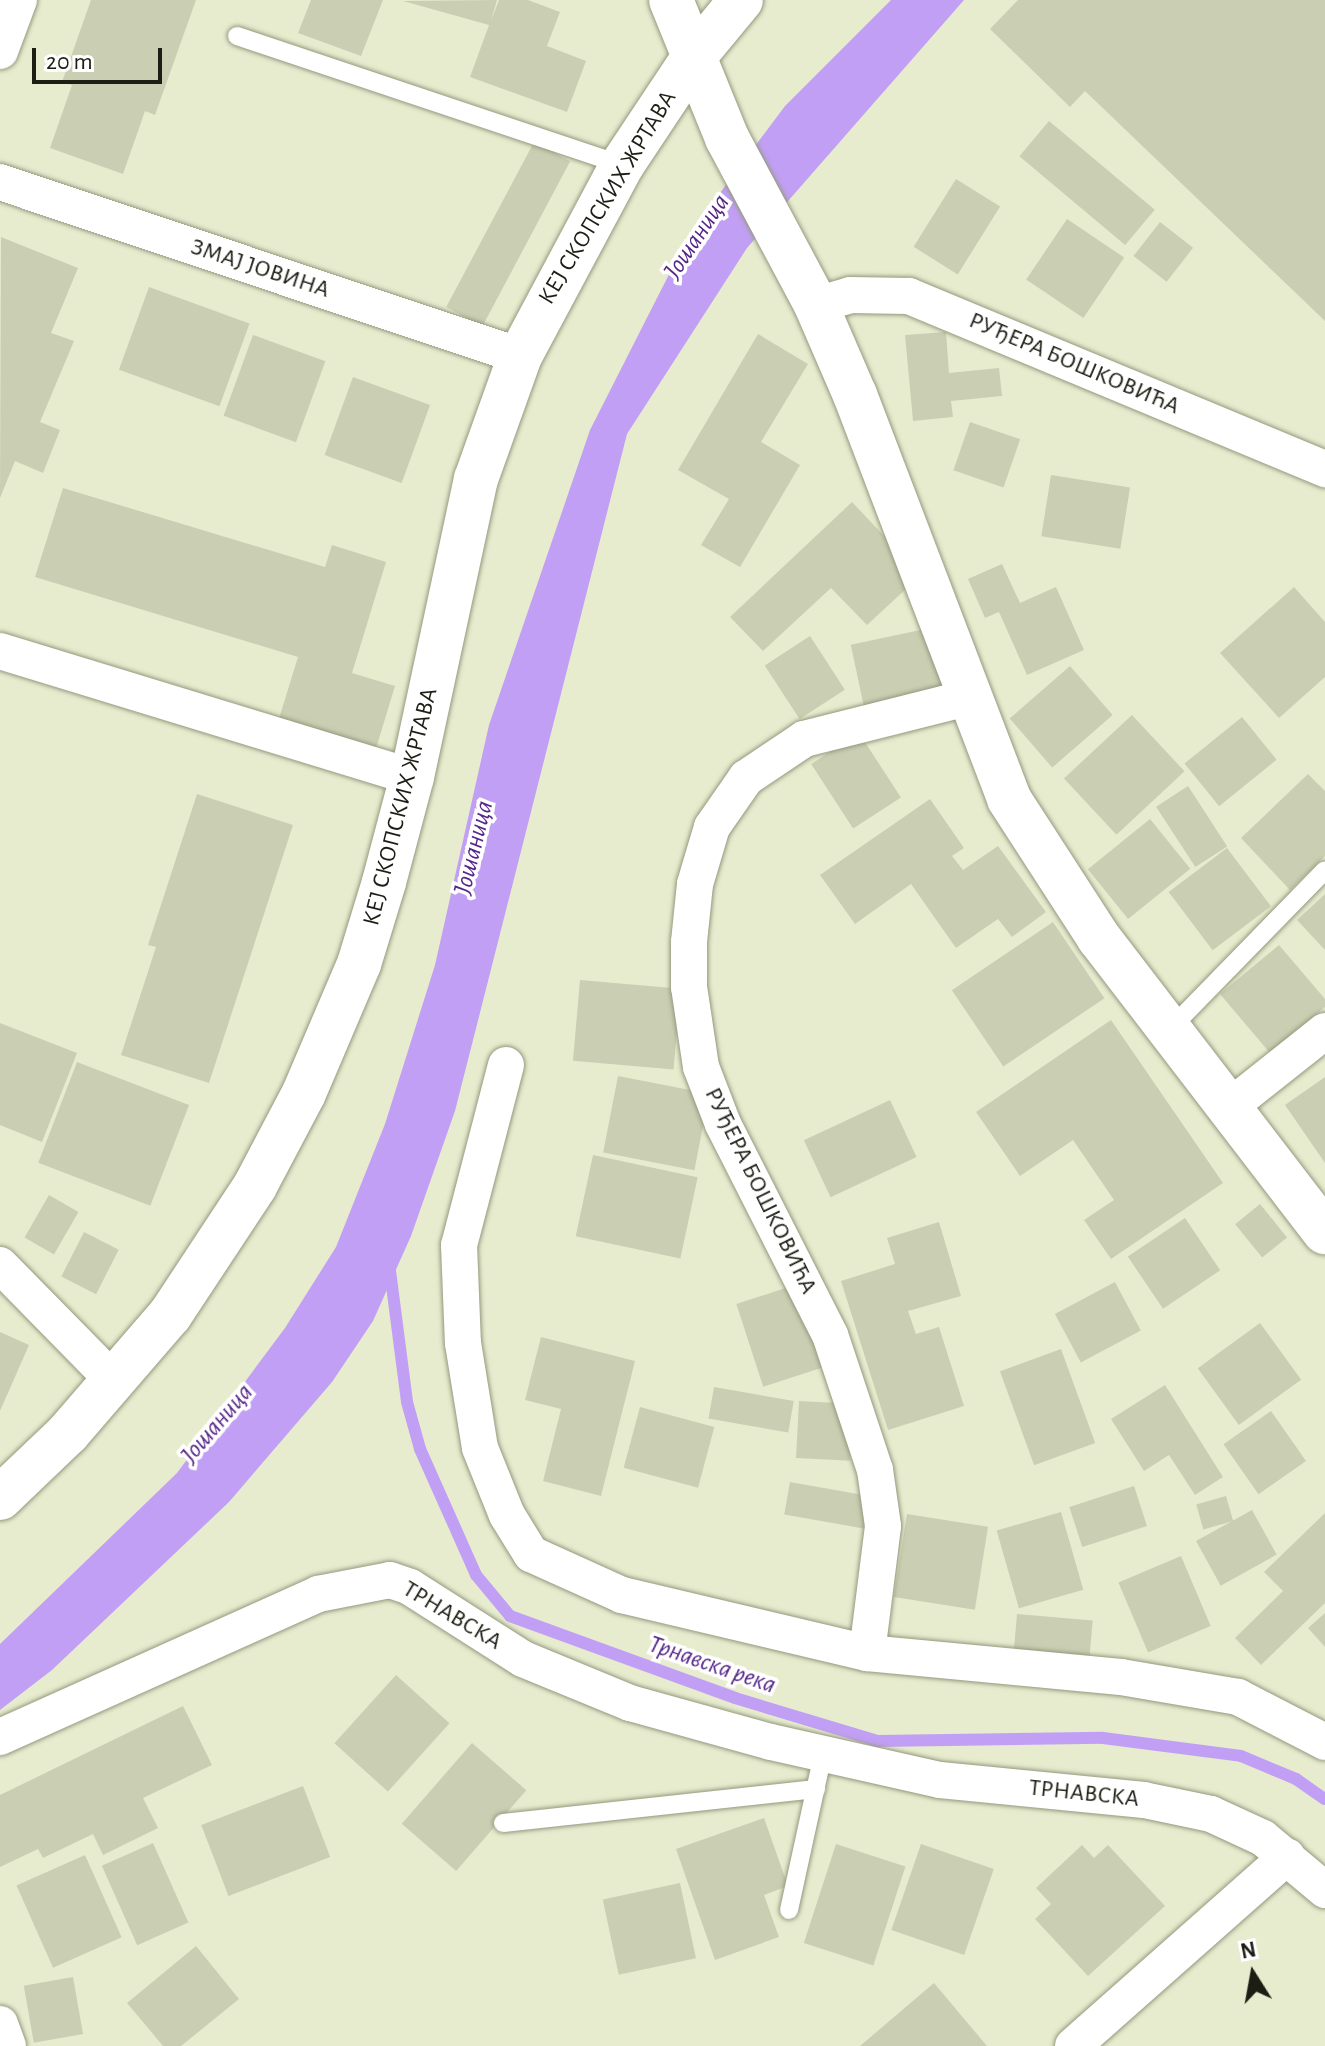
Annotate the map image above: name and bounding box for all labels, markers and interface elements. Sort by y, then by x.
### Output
scale bar [36,32,166,82]
text: 20 m [46,50,93,74]
street label: КЕЈ СКОПСКИХ ЖРТАВА [533,86,683,310]
water label: Јошаница [657,189,737,285]
street label: ЗМАЈ ЈОВИНА [187,233,333,305]
street label: РУЂЕРА БОШКОВИЋА [964,307,1184,421]
street label: КЕЈ СКОПСКИХ ЖРТАВА [357,685,445,929]
water label: Јошаница [447,798,501,898]
street label: РУЂЕРА БОШКОВИЋА [697,1083,823,1299]
water label: Јошаница [174,1378,260,1470]
street label: ТРНАВСКА [397,1575,507,1657]
water label: Трнавска река [644,1629,780,1701]
street label: ТРНАВСКА [1028,1774,1140,1814]
north arrow [1213,1934,1293,2014]
text: N [1239,1938,1258,1963]

